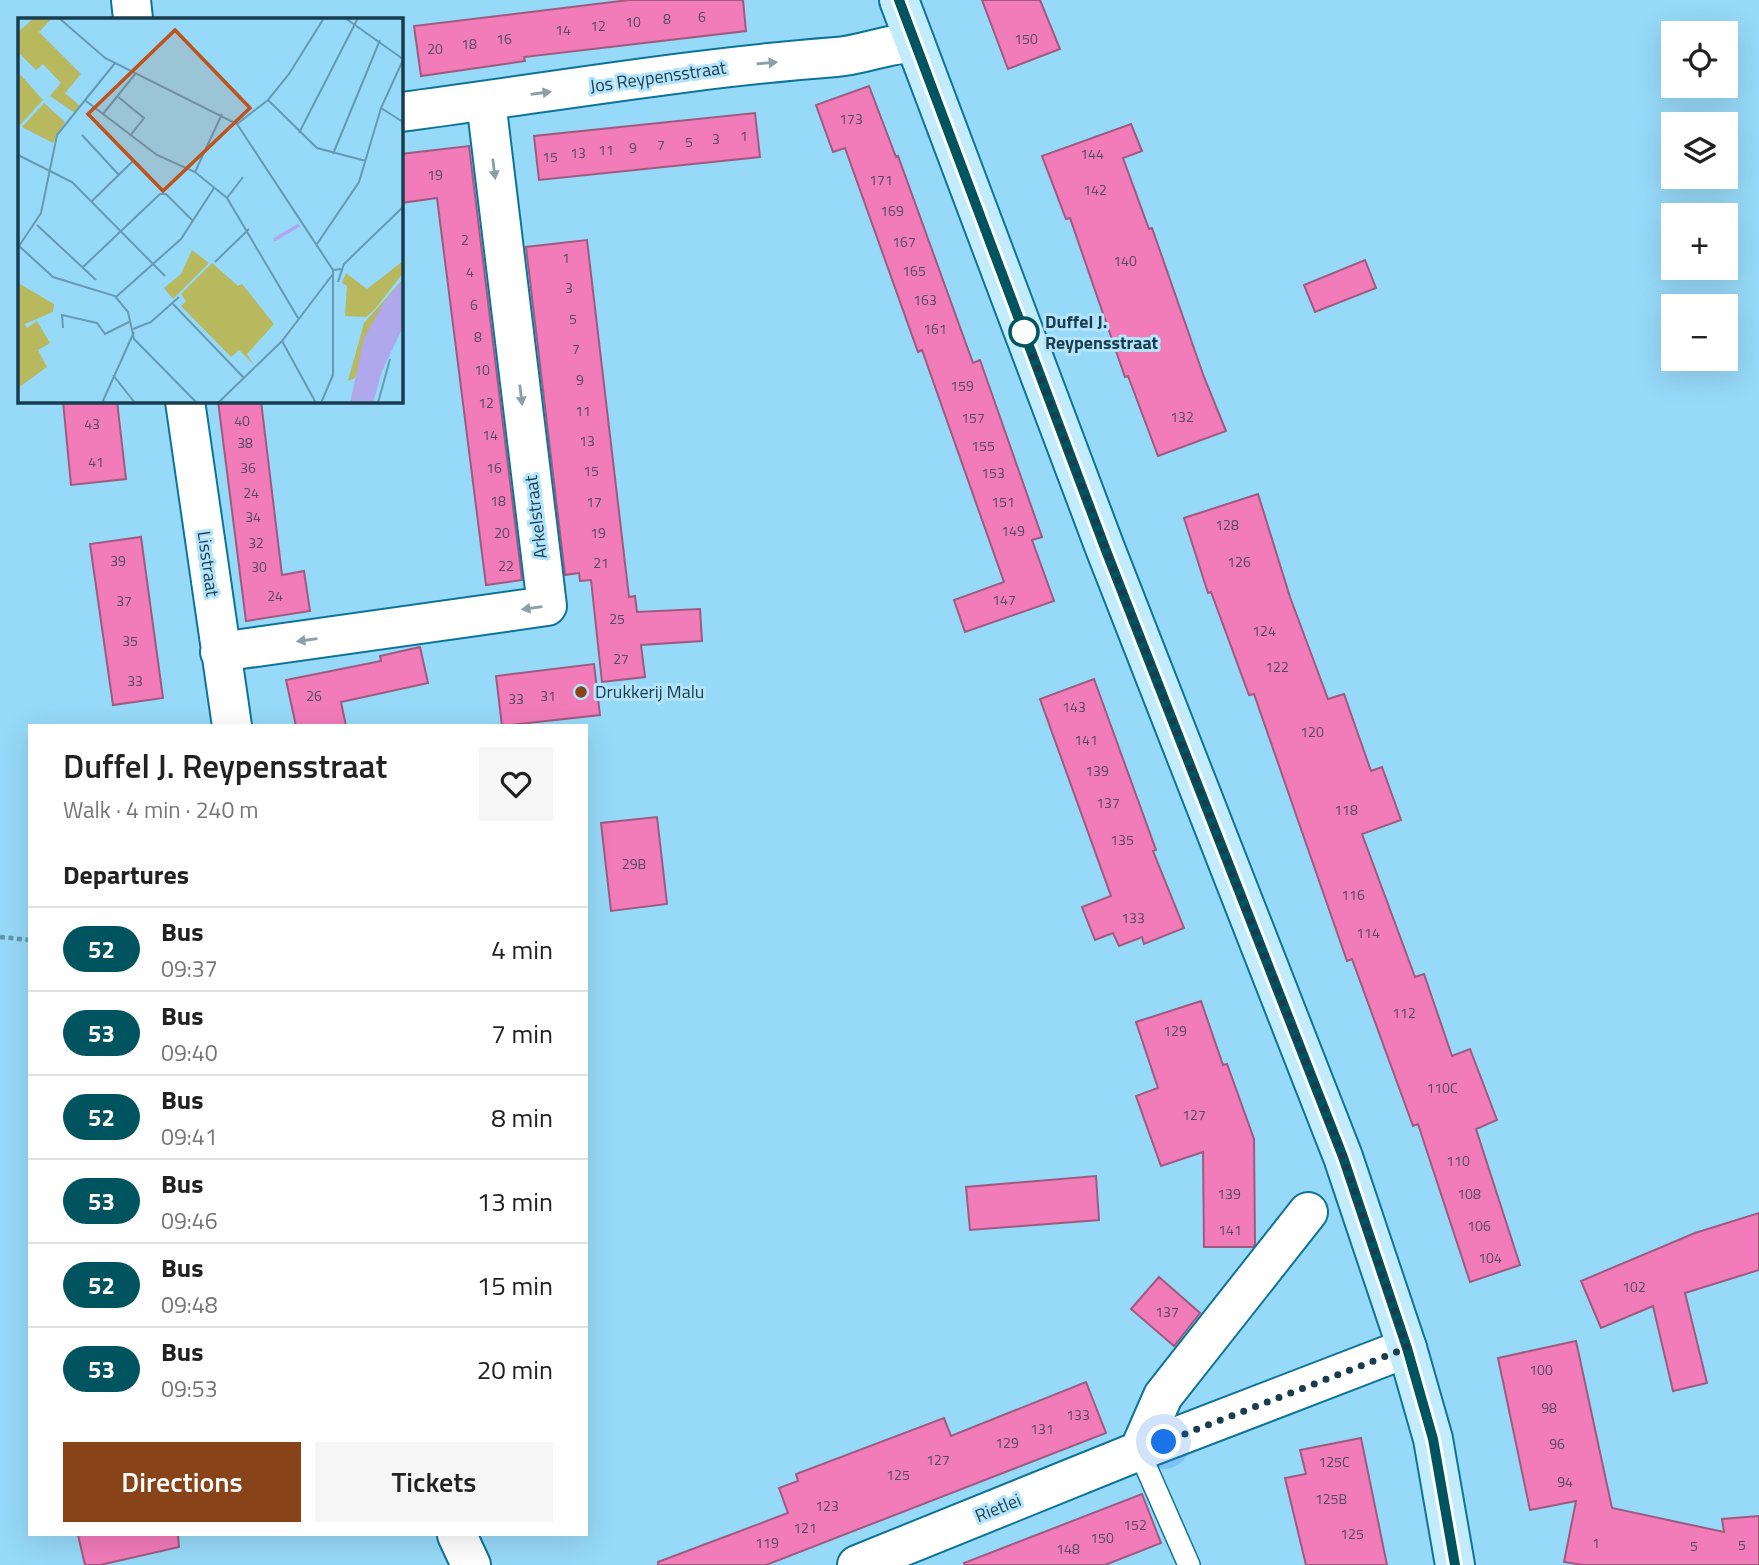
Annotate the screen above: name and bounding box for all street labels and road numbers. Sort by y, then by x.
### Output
street label: Jos Reypensstraat [588,53,728,99]
street label: Arkelstraat [517,473,554,560]
street label: Lisstraat [191,529,227,599]
street label: Rietlei [971,1486,1025,1529]

